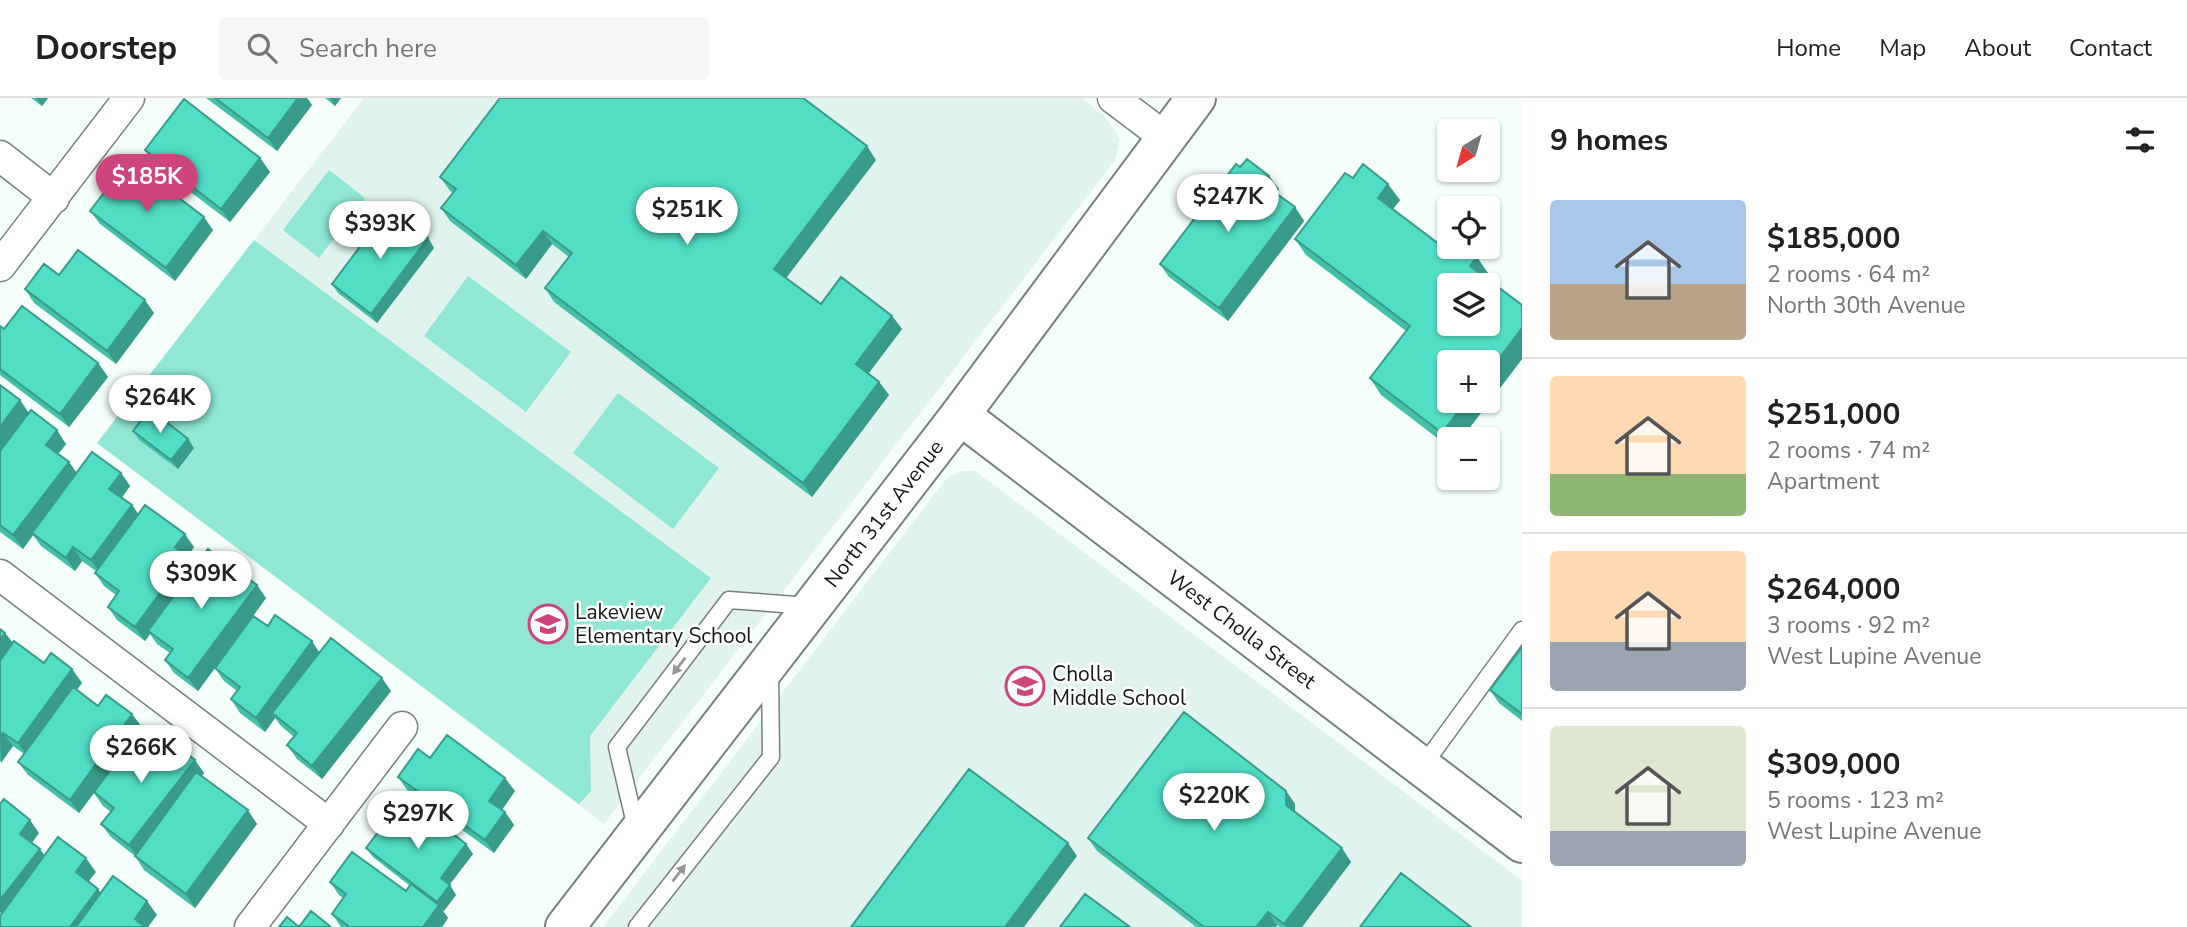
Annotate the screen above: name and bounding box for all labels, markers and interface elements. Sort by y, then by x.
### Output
search box [219,17,709,80]
text: Doorstep [35,26,177,71]
icon: search [243,29,281,67]
text: Search here [299,31,437,66]
text: Home [1776,32,1841,64]
text: Map [1879,32,1926,64]
text: About [1964,32,2031,64]
text: Contact [2069,32,2152,64]
north arrow [1437,119,1500,182]
map controls [1437,119,1500,490]
text: 9 homes [1550,120,1668,161]
icon: filters [2121,121,2159,159]
pin: $185K [98,155,196,214]
text: $185K [112,161,182,192]
pin: $247K [1179,174,1277,234]
text: $247K [1193,181,1263,212]
pin: $251K [638,188,736,247]
text: $251K [652,194,722,225]
button: locate [1437,196,1500,259]
pin: $393K [331,202,429,261]
text: $393K [345,208,415,239]
text: $185,000 [1767,218,1900,259]
icon: home [1606,228,1690,312]
text: 2 rooms · 64 m² [1767,259,1930,290]
button: layers [1437,273,1500,336]
text: North 30th Avenue [1767,290,1966,321]
button: + [1437,350,1500,413]
pin: $264K [111,376,209,435]
text: $264K [125,382,195,413]
text: $251,000 [1767,394,1900,435]
icon: home [1606,404,1690,488]
button: − [1437,427,1500,490]
street label: North 31st Avenue [818,434,950,593]
text: 2 rooms · 74 m² [1767,435,1930,466]
text: Apartment [1767,466,1879,497]
pin: $309K [152,552,250,611]
text: $309K [166,558,236,589]
street label: West Cholla Street [1162,564,1322,696]
text: $264,000 [1767,569,1900,610]
icon: home [1606,579,1690,663]
place label: Lakeview Elementary School [575,598,753,650]
school or university icon: Lakeview Elementary School [527,603,569,645]
text: 3 rooms · 92 m² [1767,610,1930,641]
text: West Lupine Avenue [1767,641,1982,672]
one-way arrow [673,657,687,675]
place label: Cholla Middle School [1052,660,1187,712]
school or university icon: Cholla Middle School [1004,665,1046,707]
pin: $266K [92,726,190,785]
text: $266K [106,732,176,763]
text: $309,000 [1767,744,1900,785]
icon: home [1606,754,1690,838]
pin: $220K [1165,774,1263,833]
text: $220K [1179,780,1249,811]
text: 5 rooms · 123 m² [1767,785,1944,816]
pin: $297K [369,792,467,851]
text: $297K [383,798,453,829]
text: West Lupine Avenue [1767,816,1982,847]
one-way arrow [672,865,687,883]

